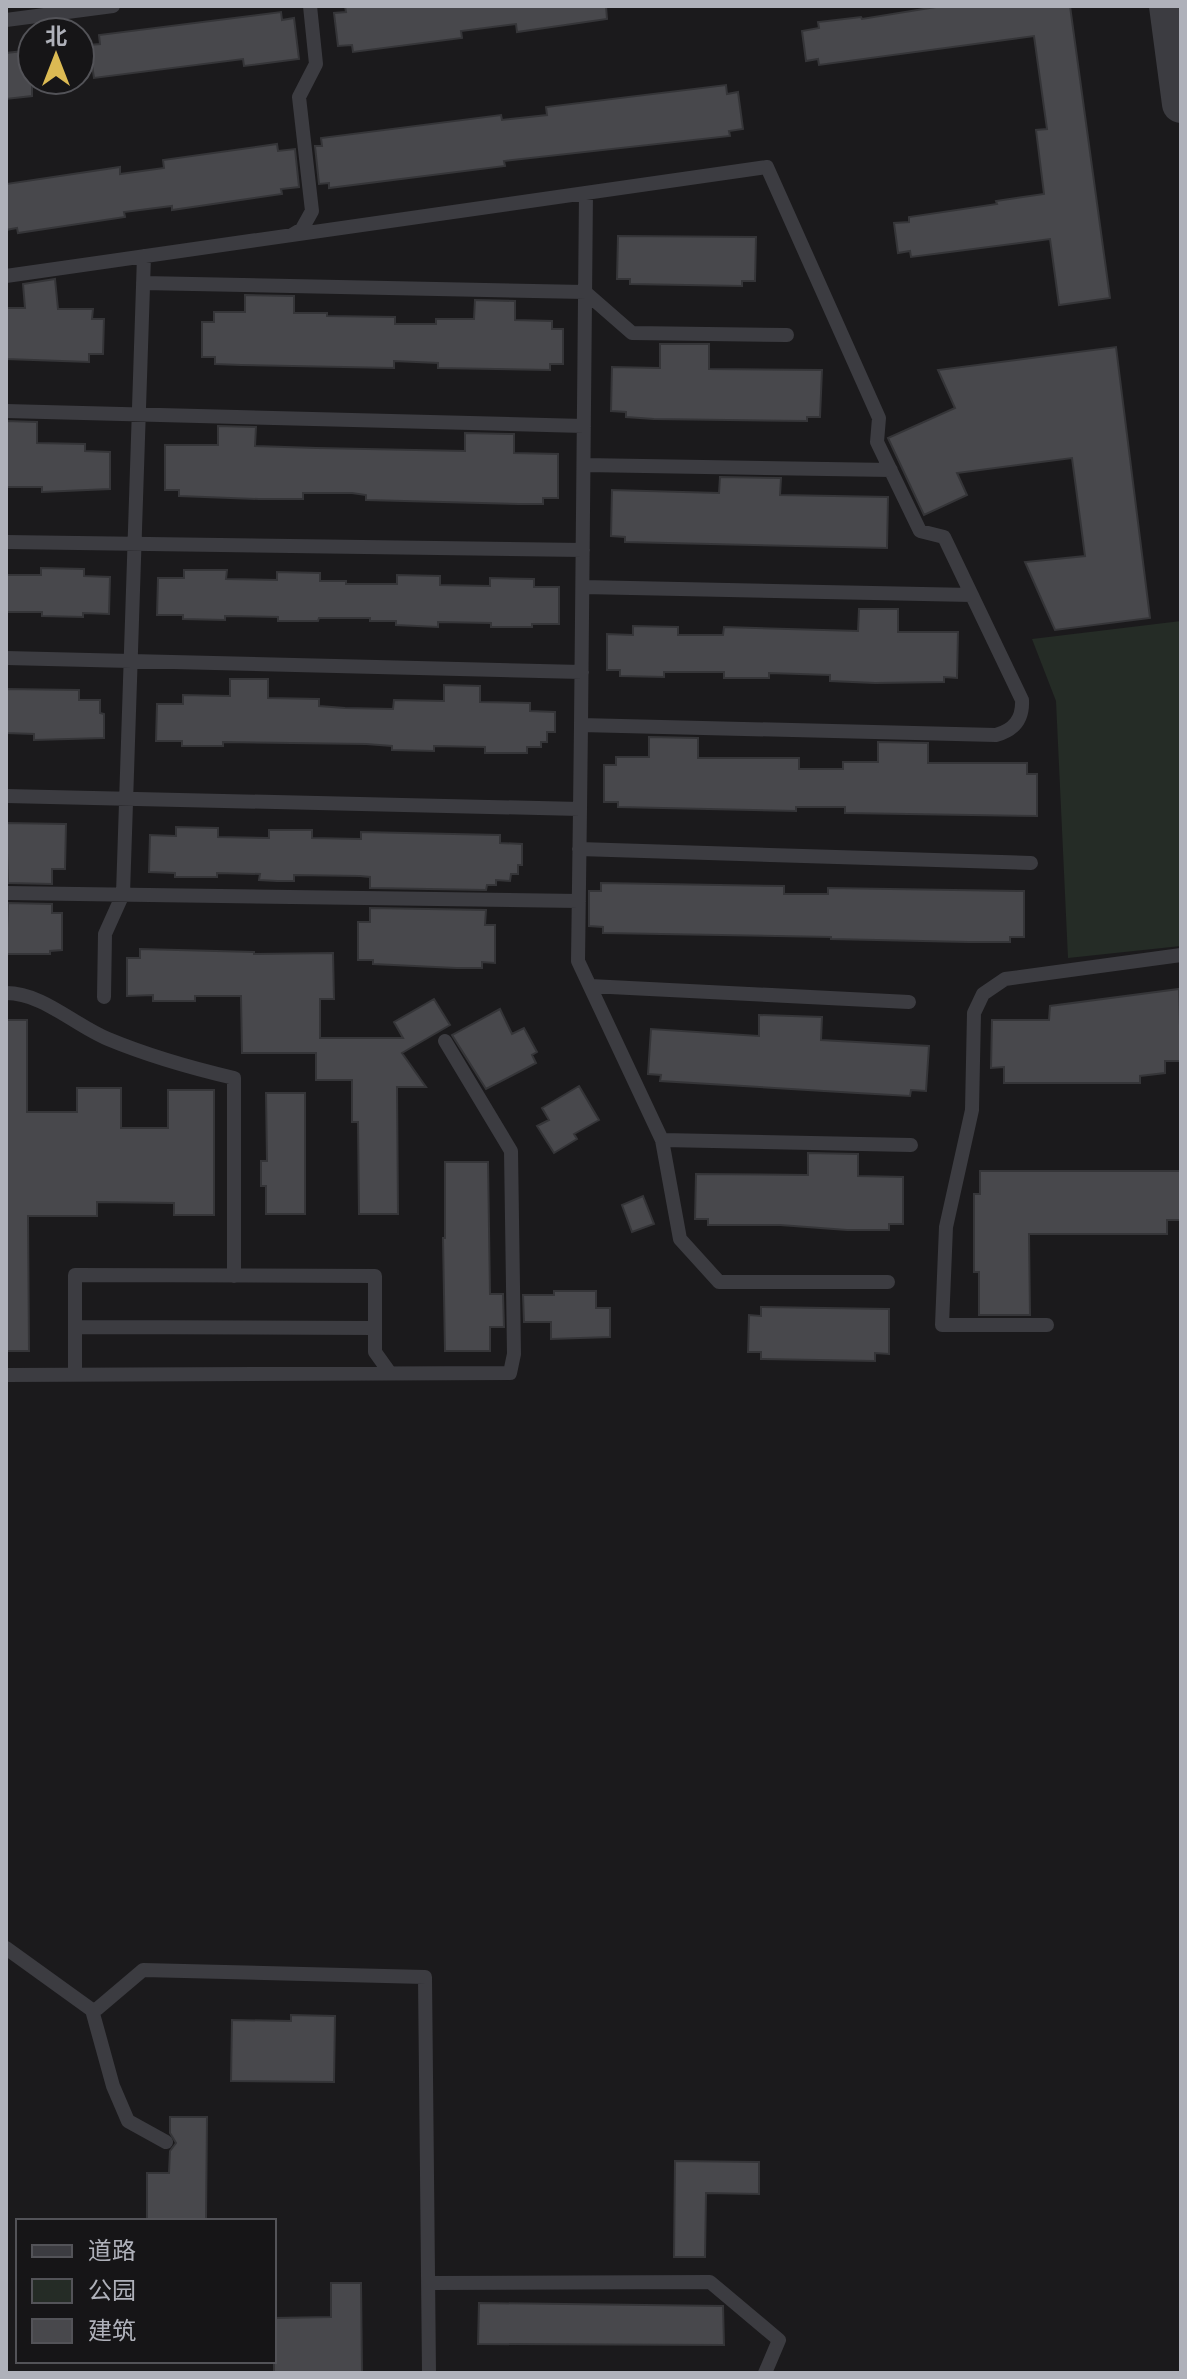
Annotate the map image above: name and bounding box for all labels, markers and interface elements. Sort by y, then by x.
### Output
north arrow [16,16,96,96]
text: 北 [45,23,67,50]
legend [16,2219,276,2363]
text: 道路 [88,2236,136,2265]
text: 公园 [88,2276,136,2305]
text: 建筑 [88,2316,136,2345]

